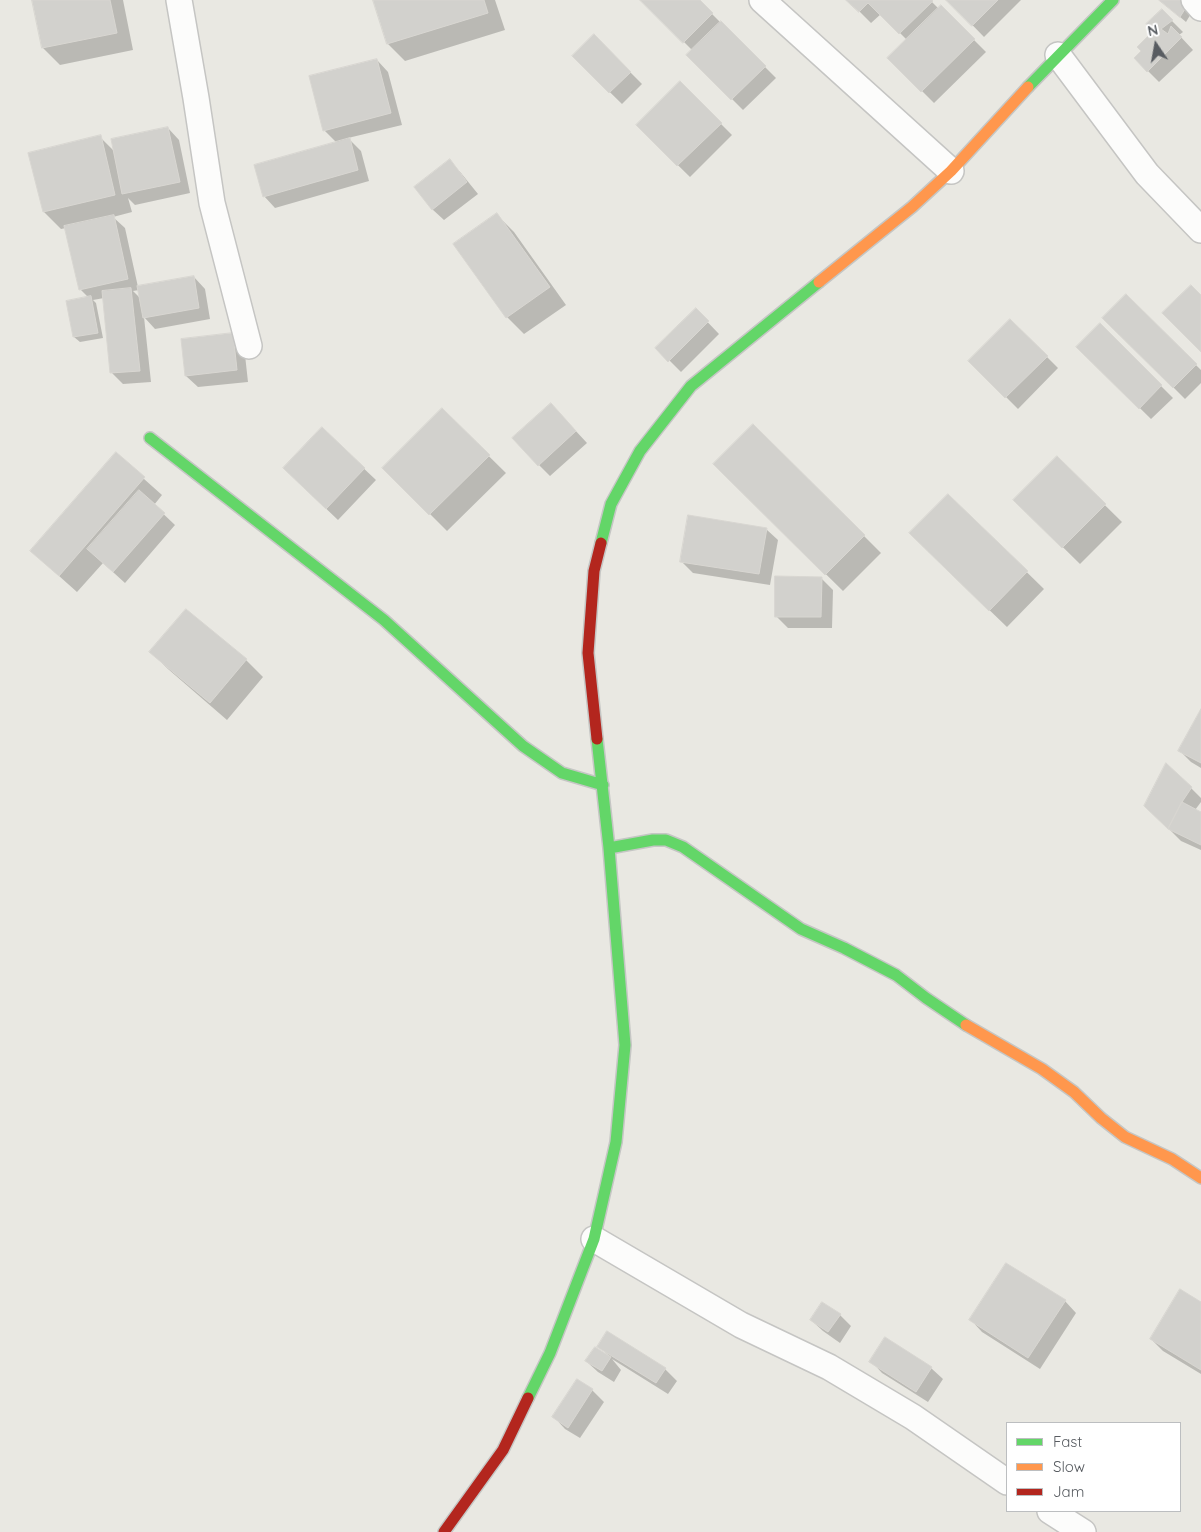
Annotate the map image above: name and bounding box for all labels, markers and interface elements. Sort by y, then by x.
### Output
north arrow [1131,20,1181,70]
text: N [1146,20,1160,40]
legend [1006,1422,1181,1512]
text: Fast [1053,1432,1082,1451]
text: Slow [1053,1457,1085,1476]
text: Jam [1053,1482,1084,1501]

